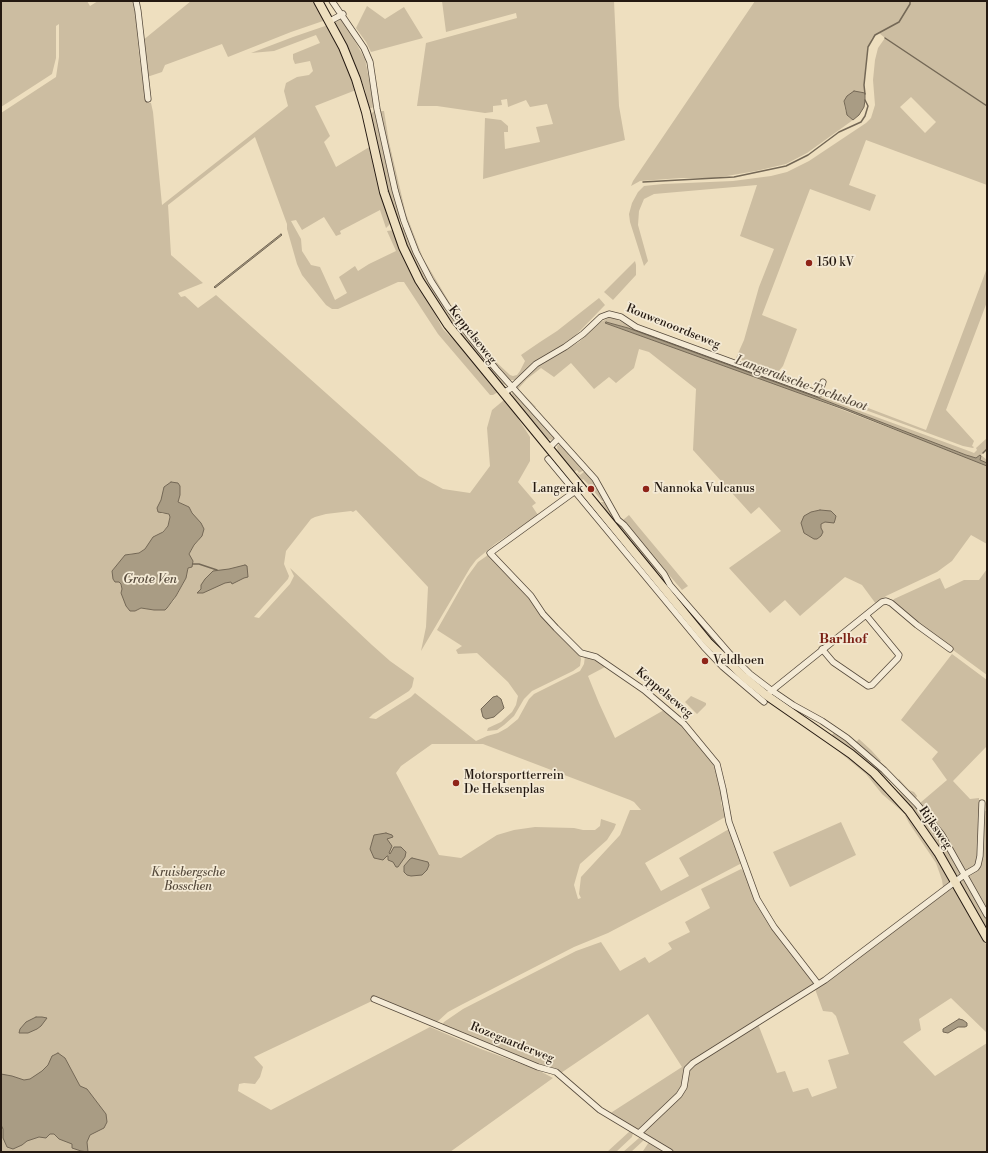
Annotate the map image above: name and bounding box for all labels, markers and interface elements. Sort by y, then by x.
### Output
place label: 150 kV [817,256,854,270]
marker: 150 kV [804,258,814,268]
street label: Rouwenoordseweg [624,302,722,352]
street label: Keppelseweg [445,303,499,367]
water label: Langeraksche Tochtsloot [733,353,869,415]
place label: Langerak [532,482,583,496]
place label: Nannoka Vulcanus [654,482,755,496]
marker: Langerak [586,484,596,494]
marker: Nannoka Vulcanus [641,484,651,494]
water label: Grote Ven [123,572,177,588]
district label: Barlhof [819,632,867,648]
place label: Veldhoen [713,654,764,668]
marker: Veldhoen [700,656,710,666]
street label: Keppelseweg [633,665,695,721]
place label: Motorsportterrein De Heksenplas [464,769,564,797]
marker: Motorsportterrein De Heksenplas [451,778,461,788]
street label: Rijksweg [915,804,955,852]
park label: Kruisbergsche Bosschen [151,866,225,894]
street label: Rozegaarderweg [468,1020,556,1066]

